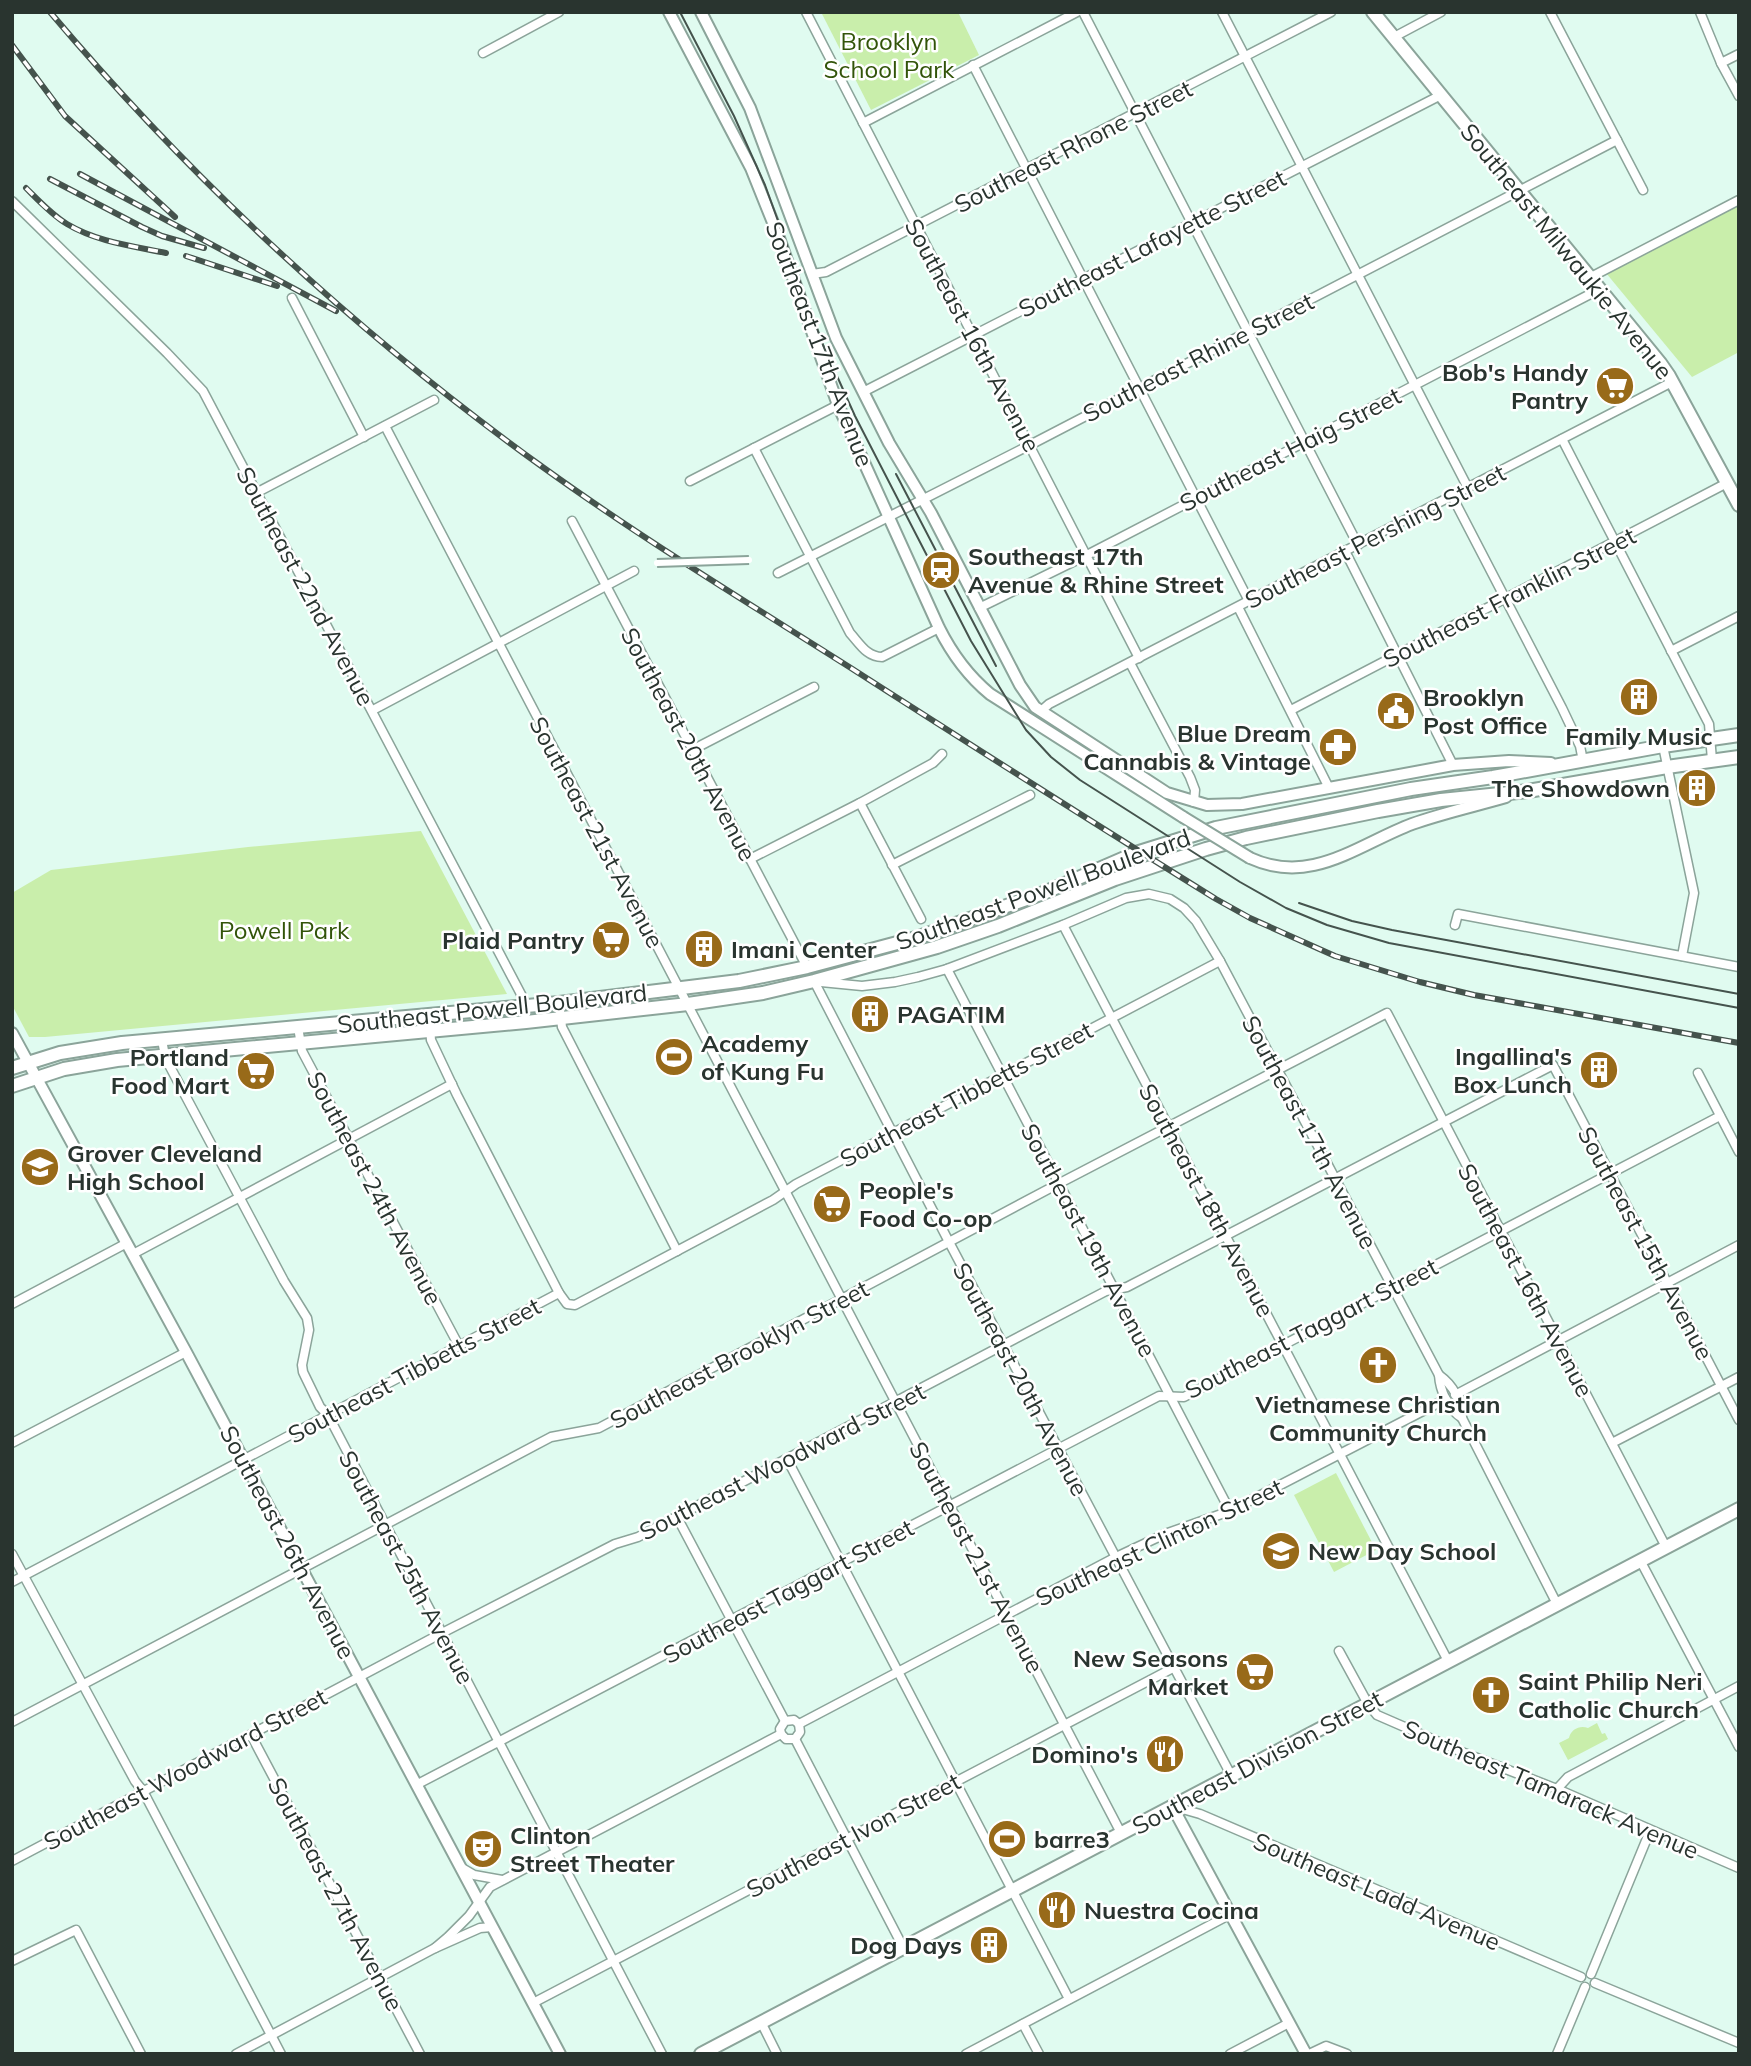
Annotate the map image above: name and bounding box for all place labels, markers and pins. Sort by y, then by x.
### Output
place label: Bob's Handy Pantry [1442,357,1589,415]
supermarket icon: Bob's Handy Pantry [1594,365,1636,407]
place label: Southeast 17th Avenue & Rhine Street [968,541,1224,599]
station icon: Southeast 17th Avenue & Rhine Street [920,549,962,591]
building icon: Family Music [1618,676,1660,718]
place label: Brooklyn Post Office [1423,682,1547,740]
public building icon: Brooklyn Post Office [1375,690,1417,732]
place label: Blue Dream Cannabis & Vintage [1083,718,1311,776]
place label: Family Music [1565,721,1713,751]
pharmacy icon: Blue Dream Cannabis & Vintage [1317,726,1359,768]
building icon: The Showdown [1676,767,1718,809]
place label: The Showdown [1492,773,1670,803]
supermarket icon: Plaid Pantry [590,919,632,961]
place label: Plaid Pantry [442,925,585,955]
building icon: Imani Center [683,928,725,970]
place label: Imani Center [731,934,877,964]
building icon: PAGATIM [849,993,891,1035]
place label: PAGATIM [897,999,1005,1029]
place label: Academy of Kung Fu [701,1028,824,1086]
sports icon: Academy of Kung Fu [653,1036,695,1078]
place label: Ingallina's Box Lunch [1453,1041,1572,1099]
place label: Portland Food Mart [111,1042,229,1100]
building icon: Ingallina's Box Lunch [1578,1049,1620,1091]
supermarket icon: Portland Food Mart [235,1050,277,1092]
place label: Grover Cleveland High School [67,1138,262,1196]
school or university icon: Grover Cleveland High School [19,1146,61,1188]
place label: People's Food Co-op [859,1175,992,1233]
supermarket icon: People's Food Co-op [811,1183,853,1225]
church icon: Vietnamese Christian Community Church [1357,1344,1399,1386]
place label: Vietnamese Christian Community Church [1255,1389,1500,1447]
school or university icon: New Day School [1260,1530,1302,1572]
place label: New Day School [1308,1536,1496,1566]
place label: New Seasons Market [1073,1643,1228,1701]
supermarket icon: New Seasons Market [1234,1651,1276,1693]
place label: Saint Philip Neri Catholic Church [1518,1666,1702,1724]
church icon: Saint Philip Neri Catholic Church [1470,1674,1512,1716]
restaurant icon: Domino's [1144,1733,1186,1775]
place label: Domino's [1031,1739,1138,1769]
sports icon: barre3 [986,1818,1028,1860]
place label: Clinton Street Theater [510,1820,675,1878]
place label: barre3 [1034,1824,1110,1854]
theatre icon: Clinton Street Theater [462,1828,504,1870]
restaurant icon: Nuestra Cocina [1036,1889,1078,1931]
place label: Nuestra Cocina [1084,1895,1259,1925]
building icon: Dog Days [968,1924,1010,1966]
place label: Dog Days [850,1930,962,1960]

